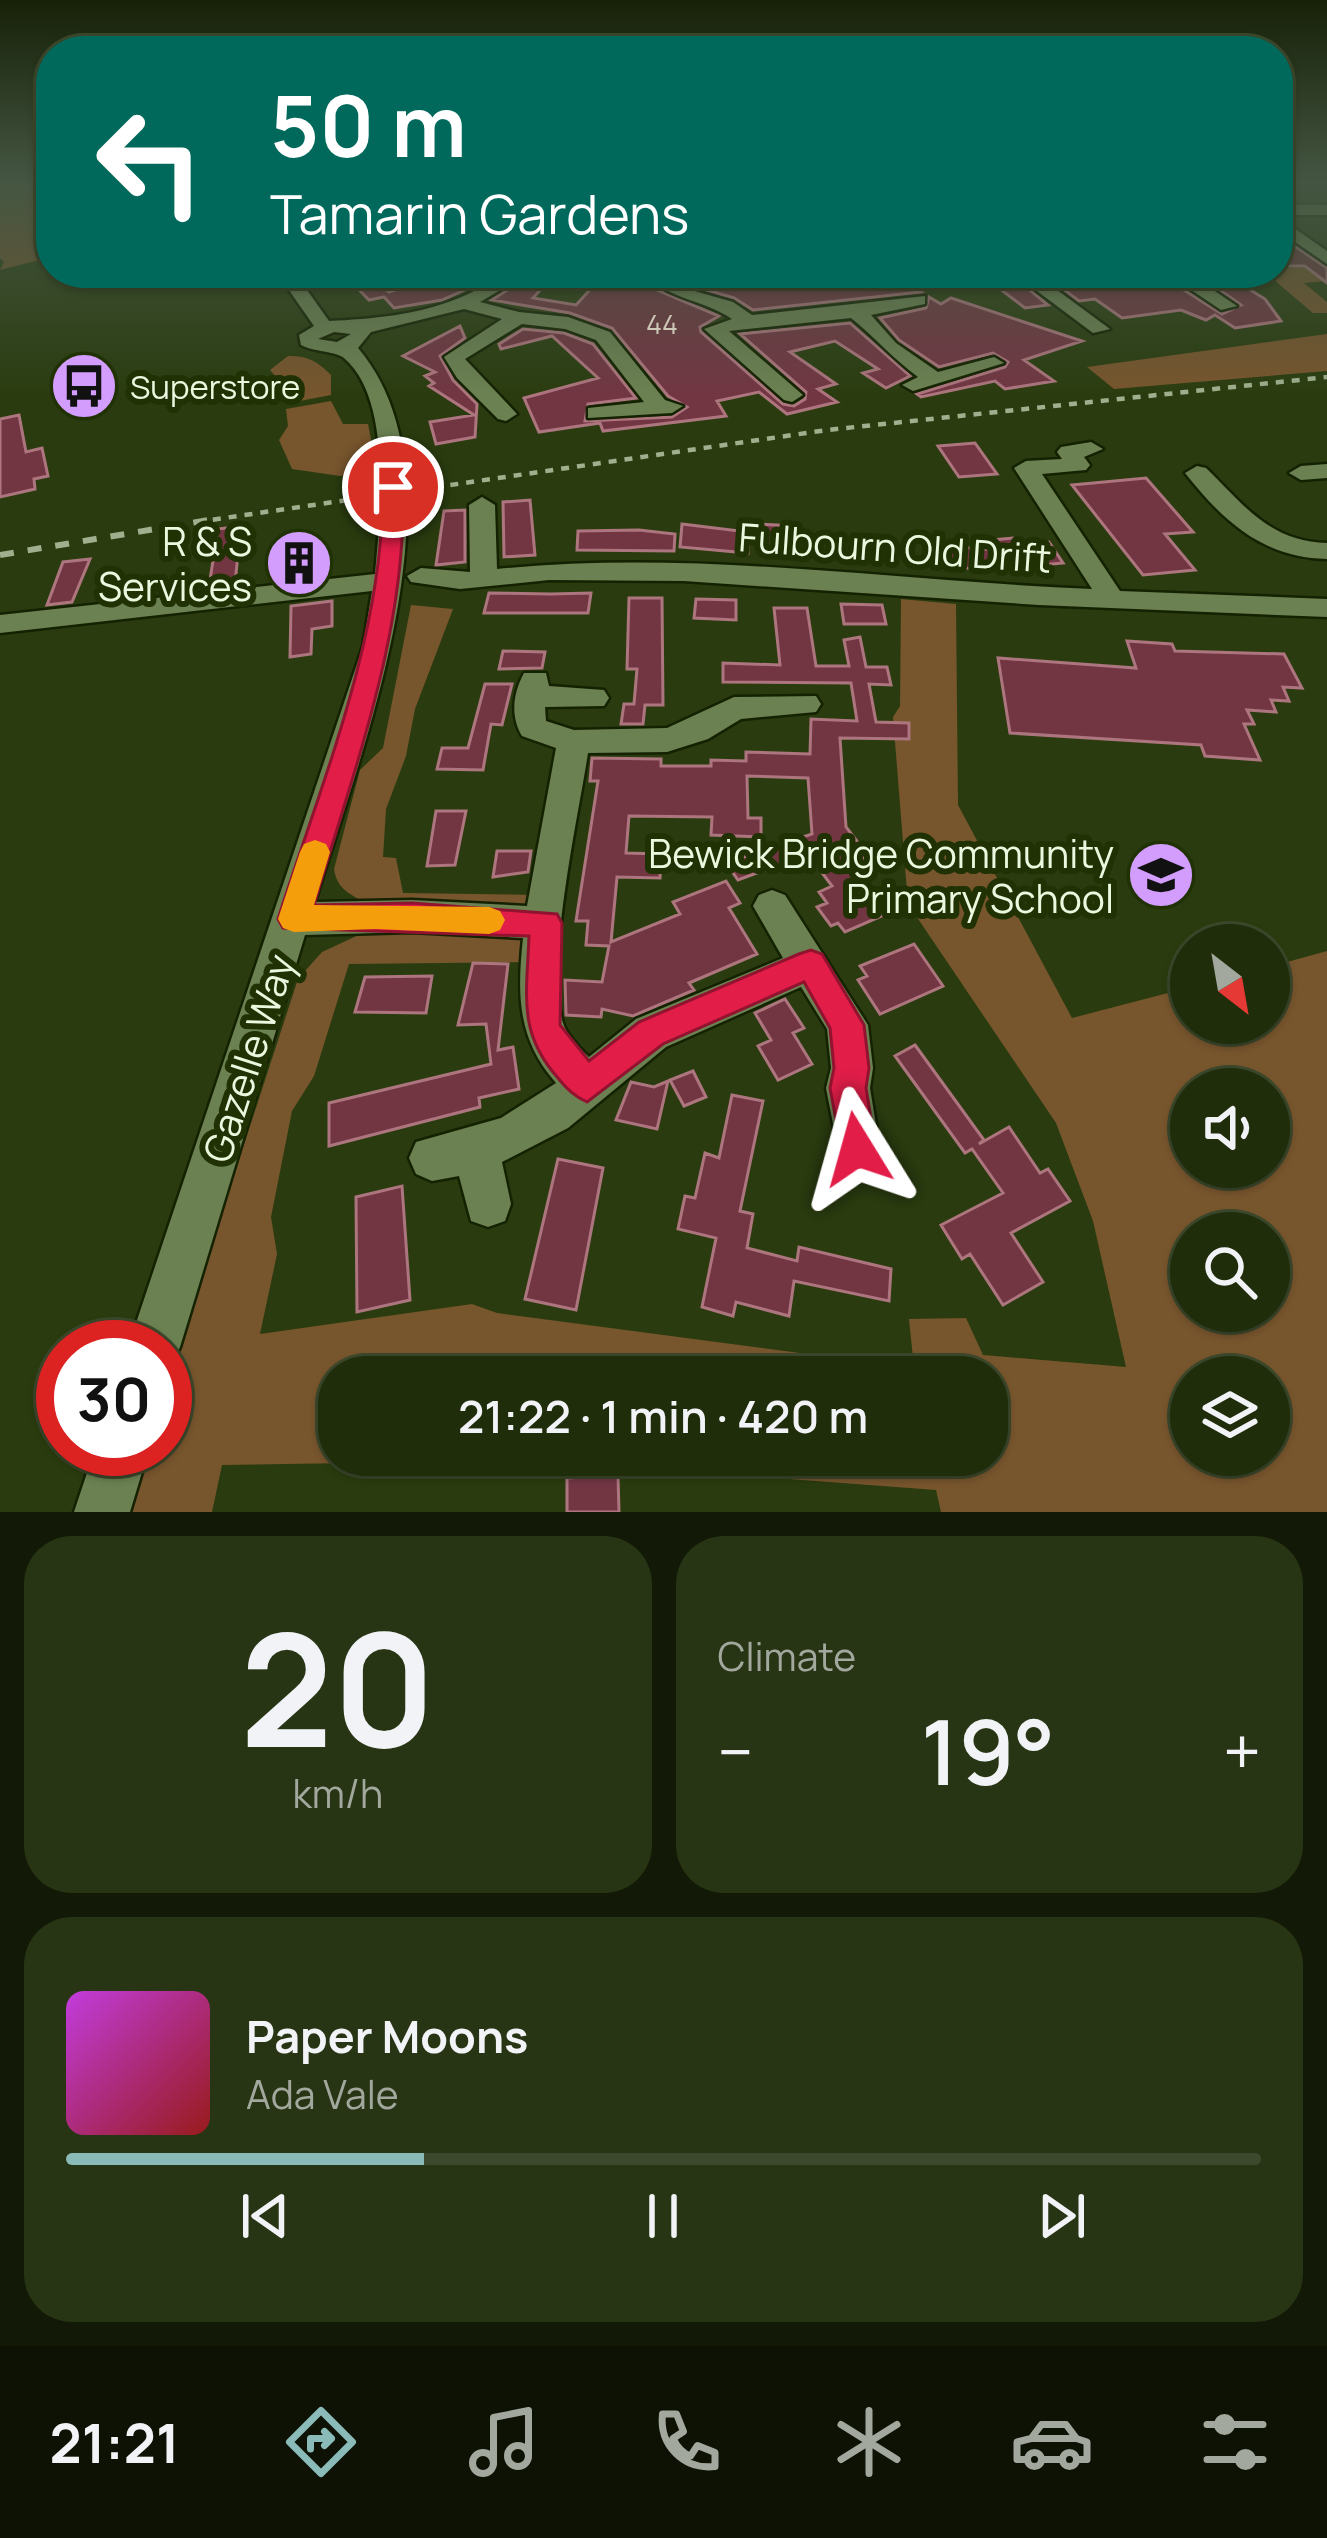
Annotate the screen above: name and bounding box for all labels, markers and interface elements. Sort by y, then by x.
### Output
text: 50 m [270,67,467,182]
icon: left [72,84,228,240]
text: Tamarin Gardens [270,176,689,250]
house number: 44 [646,305,678,342]
bus stop icon: Superstore [49,351,119,421]
place label: Superstore [130,364,300,409]
pin [342,436,444,538]
icon: arrive [360,454,426,520]
street label: Fulbourn Old Drift [737,509,1053,585]
place label: R & S Services [98,514,252,613]
building icon: R & S Services [264,528,334,598]
place label: Bewick Bridge Community Primary School [648,826,1114,925]
school or university icon: Bewick Bridge Community Primary School [1126,840,1196,910]
north arrow [1170,924,1290,1044]
map controls [1170,924,1290,1476]
street label: Gazelle Way [189,947,307,1169]
button: sound [1170,1068,1290,1188]
position arrow [794,1086,920,1212]
button: search [1170,1212,1290,1332]
speed limit sign: 30 [36,1320,192,1476]
button: layers [1170,1356,1290,1476]
text: 21:22 · 1 min · 420 m [458,1385,868,1447]
text: 20 [240,1581,436,1794]
text: Climate [718,1629,856,1683]
text: 19° [921,1689,1055,1812]
text: − [718,1706,753,1796]
text: + [1223,1706,1261,1796]
text: km/h [292,1766,383,1820]
text: Paper Moons [246,2005,528,2067]
text: Ada Vale [246,2067,399,2121]
icon: previous [232,2183,298,2249]
icon: pause [630,2183,696,2249]
icon: next [1029,2183,1095,2249]
icon: directions [279,2400,363,2484]
icon: music [462,2400,546,2484]
icon: phone [645,2400,729,2484]
icon: climate [827,2400,911,2484]
icon: car [1010,2400,1094,2484]
icon: filters [1193,2400,1277,2484]
text: 21:21 [49,2405,180,2479]

